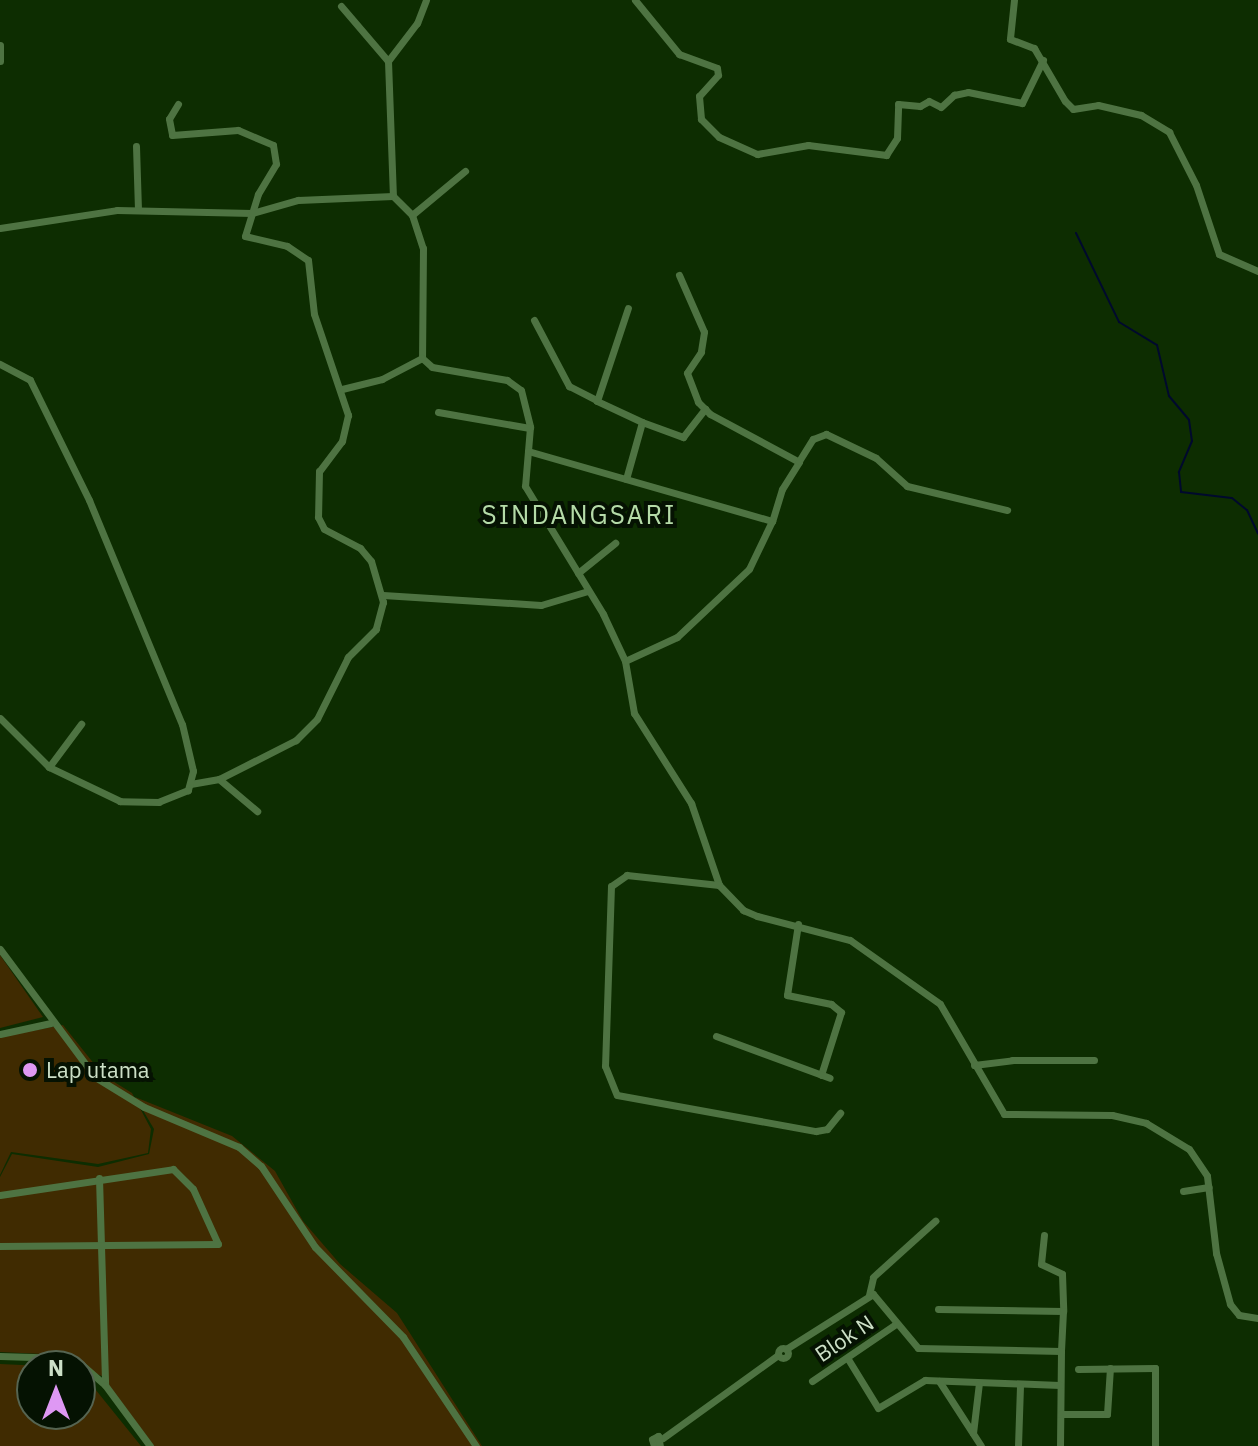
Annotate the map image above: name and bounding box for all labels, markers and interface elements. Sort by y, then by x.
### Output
district label: SINDANGSARI [482,499,676,531]
place label: Lap utama [46,1057,150,1083]
marker: Lap utama [21,1061,39,1079]
street label: Blok N [810,1309,878,1367]
north arrow [16,1350,96,1430]
text: N [48,1353,64,1382]

